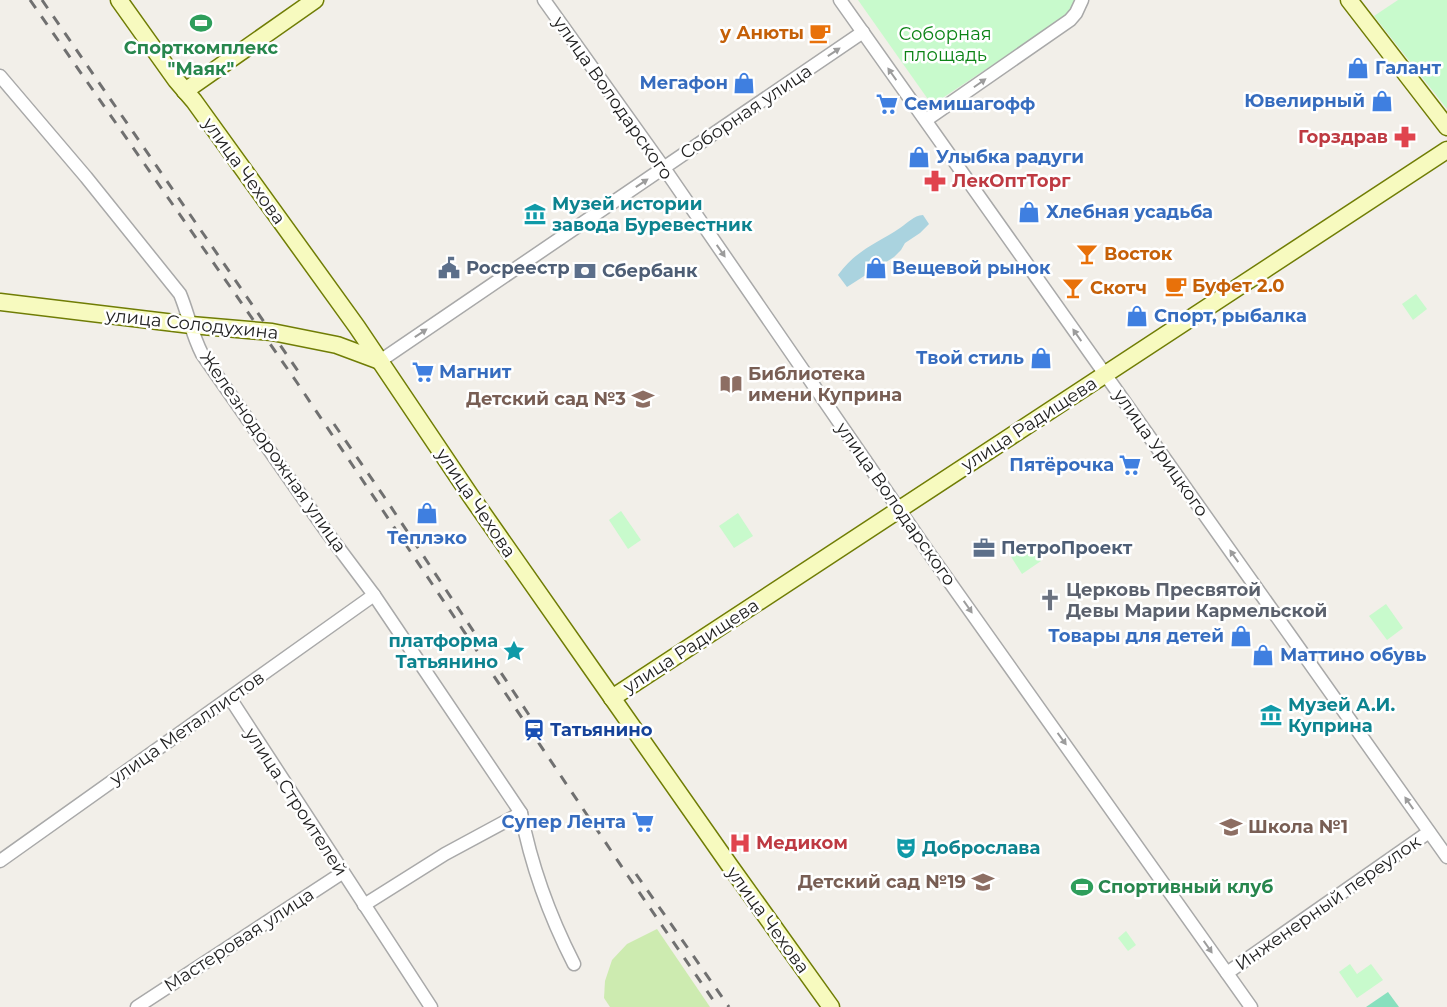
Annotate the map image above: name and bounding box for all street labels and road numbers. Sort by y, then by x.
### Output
street label: улица Володарского [548,11,678,184]
street label: Соборная улица [676,60,816,164]
street label: улица Чехова [197,112,290,229]
street label: улица Солодухина [104,304,279,344]
street label: Железнодорожная улица [195,347,351,557]
street label: улица Радищева [956,372,1101,477]
street label: улица Урицкого [1108,384,1213,521]
street label: улица Володарского [831,417,961,590]
street label: улица Чехова [431,444,521,562]
street label: улица Радищева [618,594,763,699]
street label: улица Металлистов [105,666,268,790]
street label: улица Строителей [239,723,352,880]
street label: Инженерный переулок [1231,830,1425,975]
street label: улица Чехова [721,861,814,978]
street label: Мастеровая улица [160,883,318,997]

